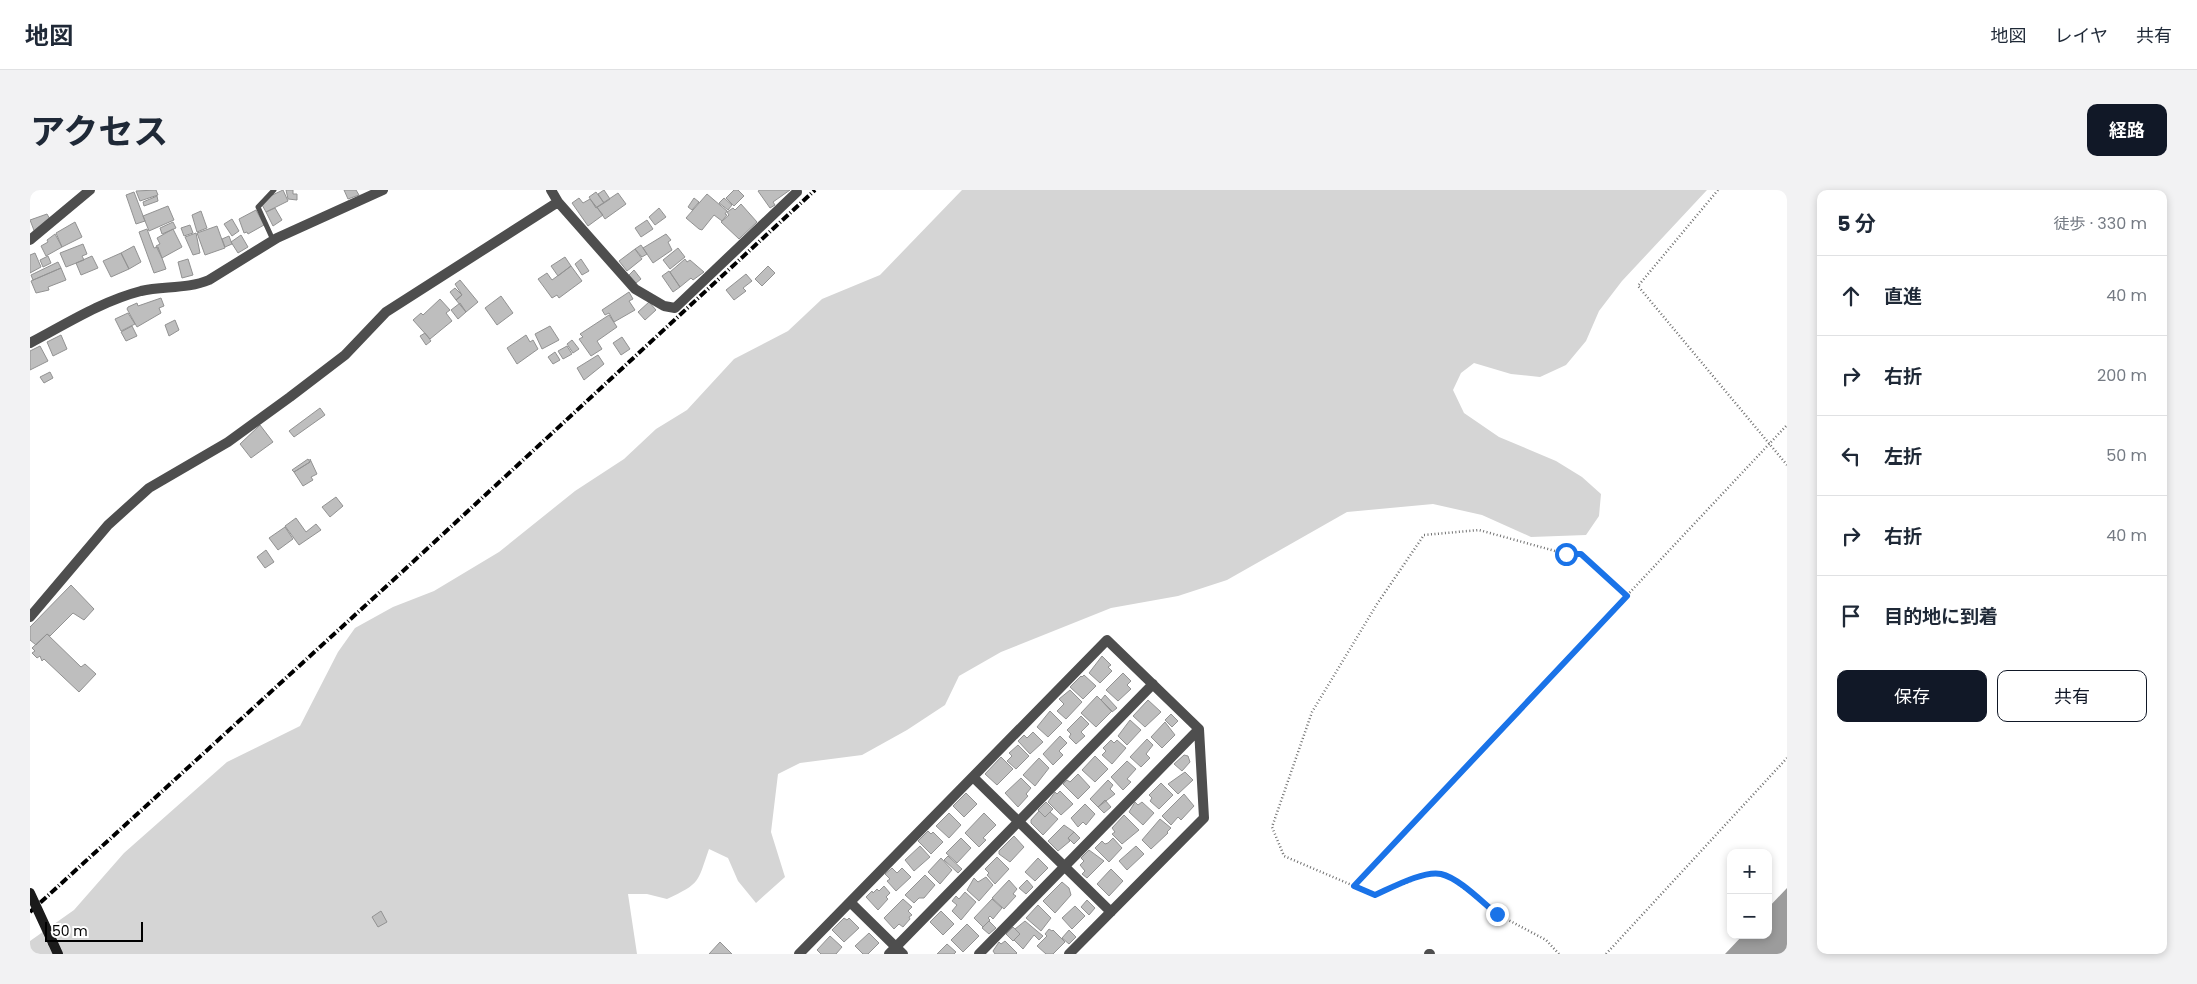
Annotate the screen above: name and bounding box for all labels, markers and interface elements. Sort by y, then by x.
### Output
text: 地図 [25,19,73,52]
text: 地図 [1991,23,2027,48]
text: レイヤ [2055,23,2108,48]
text: 共有 [2136,23,2172,48]
button: 経路 [2087,104,2167,156]
text: アクセス [30,107,168,156]
text: 5 分 [1837,209,1876,238]
text: 徒歩 · 330 m [2053,212,2147,235]
icon: ahead [1837,282,1865,310]
text: 直進 [1884,283,1922,310]
text: 40 m [2106,284,2147,307]
icon: right [1837,362,1865,390]
text: 右折 [1884,363,1922,390]
text: 200 m [2097,364,2147,387]
icon: left [1837,442,1865,470]
text: 左折 [1884,443,1922,470]
text: 50 m [2106,444,2147,467]
icon: right [1837,522,1865,550]
text: 右折 [1884,523,1922,550]
text: 40 m [2106,524,2147,547]
route start [1555,543,1578,566]
icon: arrive [1837,602,1865,630]
text: 目的地に到着 [1884,603,1998,630]
button: 保存 [1837,670,1987,722]
button: 共有 [1997,670,2147,722]
map controls [1727,849,1772,939]
button: + [1727,849,1772,894]
button: − [1727,894,1772,939]
route end [1486,903,1509,926]
scale bar [45,919,142,942]
text: 50 m [52,921,88,941]

